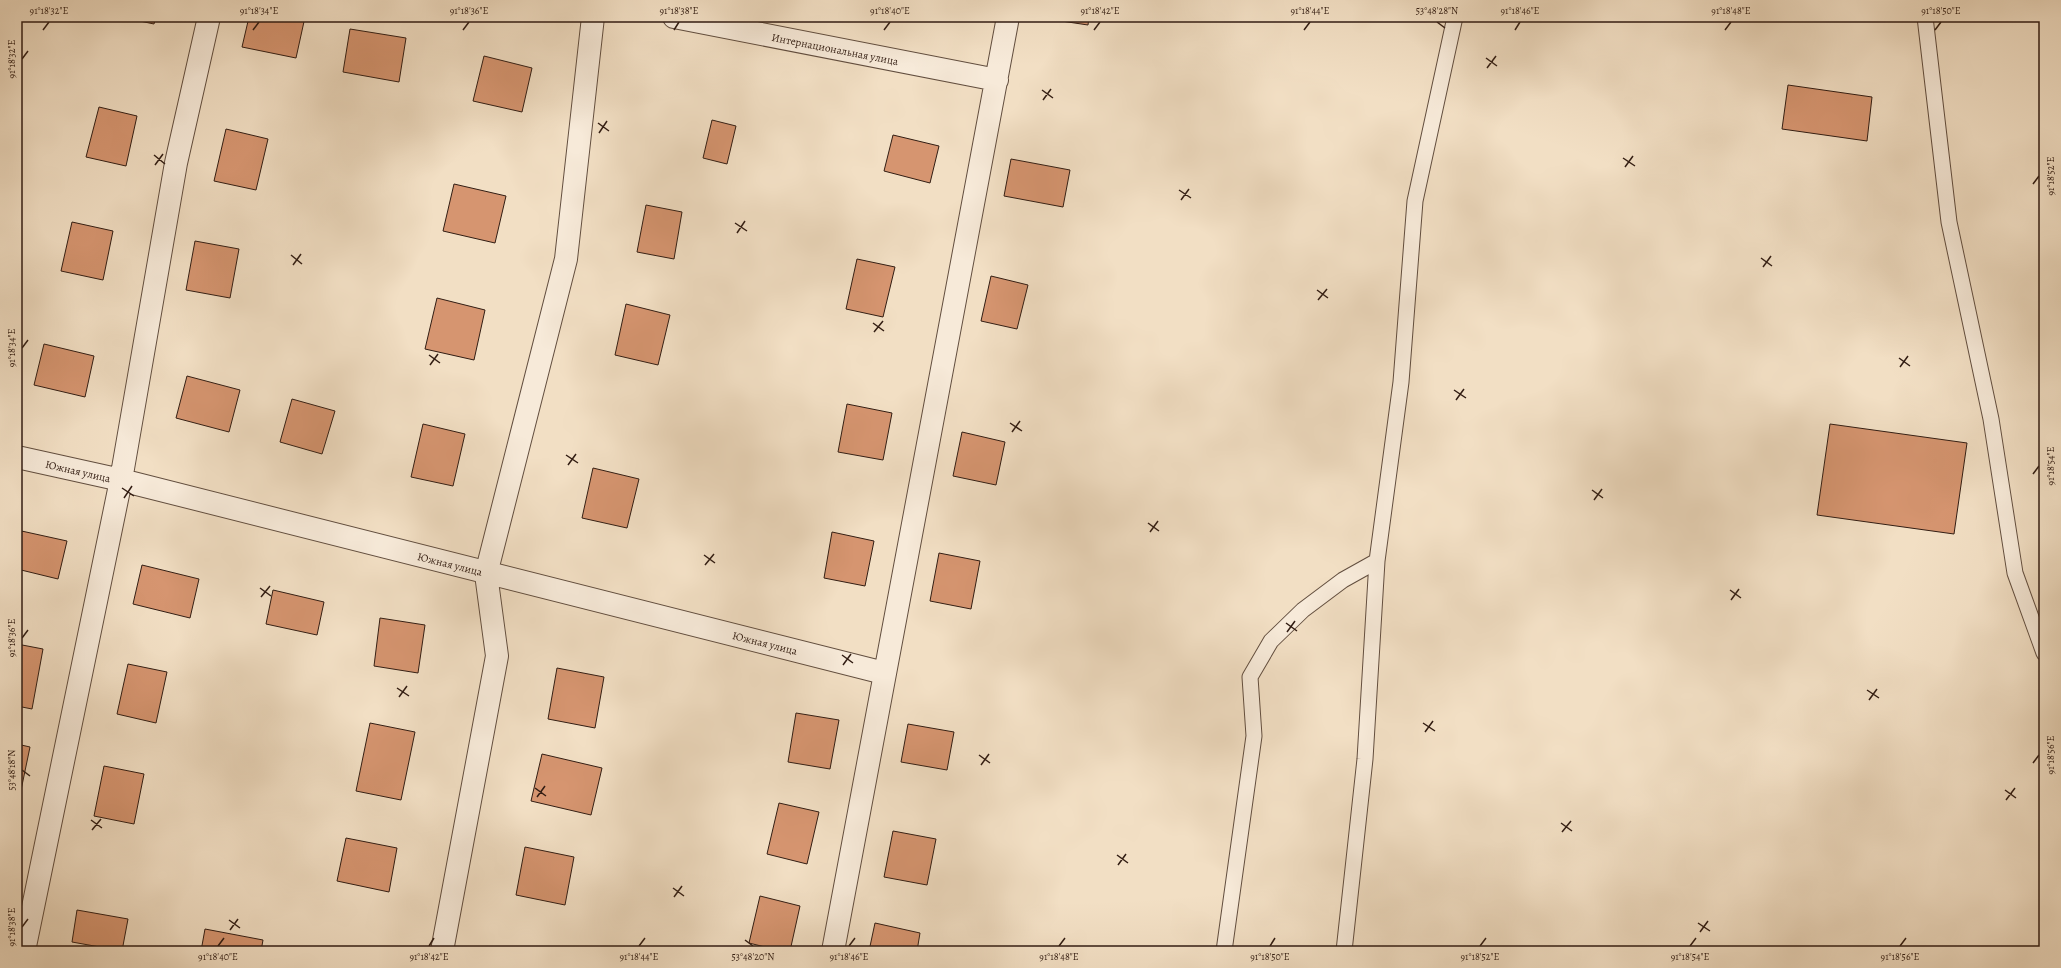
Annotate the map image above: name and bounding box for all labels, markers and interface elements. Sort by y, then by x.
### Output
text: 91°18'32"E [30,4,68,17]
text: 91°18'34"E [240,4,278,17]
text: 91°18'36"E [450,4,488,17]
text: 91°18'38"E [660,4,699,17]
text: 91°18'40"E [870,4,910,17]
text: 91°18'42"E [1080,4,1120,17]
text: 91°18'44"E [1291,4,1330,17]
text: 53°48'28"N [1416,4,1458,17]
text: 91°18'46"E [1500,4,1540,17]
text: 91°18'48"E [1711,4,1751,17]
text: 91°18'50"E [1921,4,1961,17]
street label: Интернациональная улица [770,30,900,69]
text: 91°18'32"E [5,40,18,78]
text: 91°18'52"E [2044,156,2057,195]
text: 91°18'34"E [5,329,18,367]
text: 91°18'54"E [2044,447,2057,485]
street label: Южная улица [44,457,113,486]
street label: Южная улица [416,549,485,580]
text: 91°18'36"E [5,619,18,657]
street label: Южная улица [731,628,800,659]
text: 91°18'56"E [2044,736,2057,774]
text: 53°48'18"N [5,749,18,791]
text: 91°18'38"E [5,907,18,946]
text: 91°18'40"E [198,950,238,963]
text: 91°18'42"E [409,950,449,963]
text: 91°18'44"E [620,950,659,963]
text: 53°48'20"N [732,950,774,963]
text: 91°18'46"E [829,950,869,963]
text: 91°18'48"E [1039,950,1079,963]
text: 91°18'50"E [1250,950,1290,963]
text: 91°18'52"E [1461,950,1500,963]
text: 91°18'54"E [1671,950,1709,963]
text: 91°18'56"E [1881,950,1919,963]

